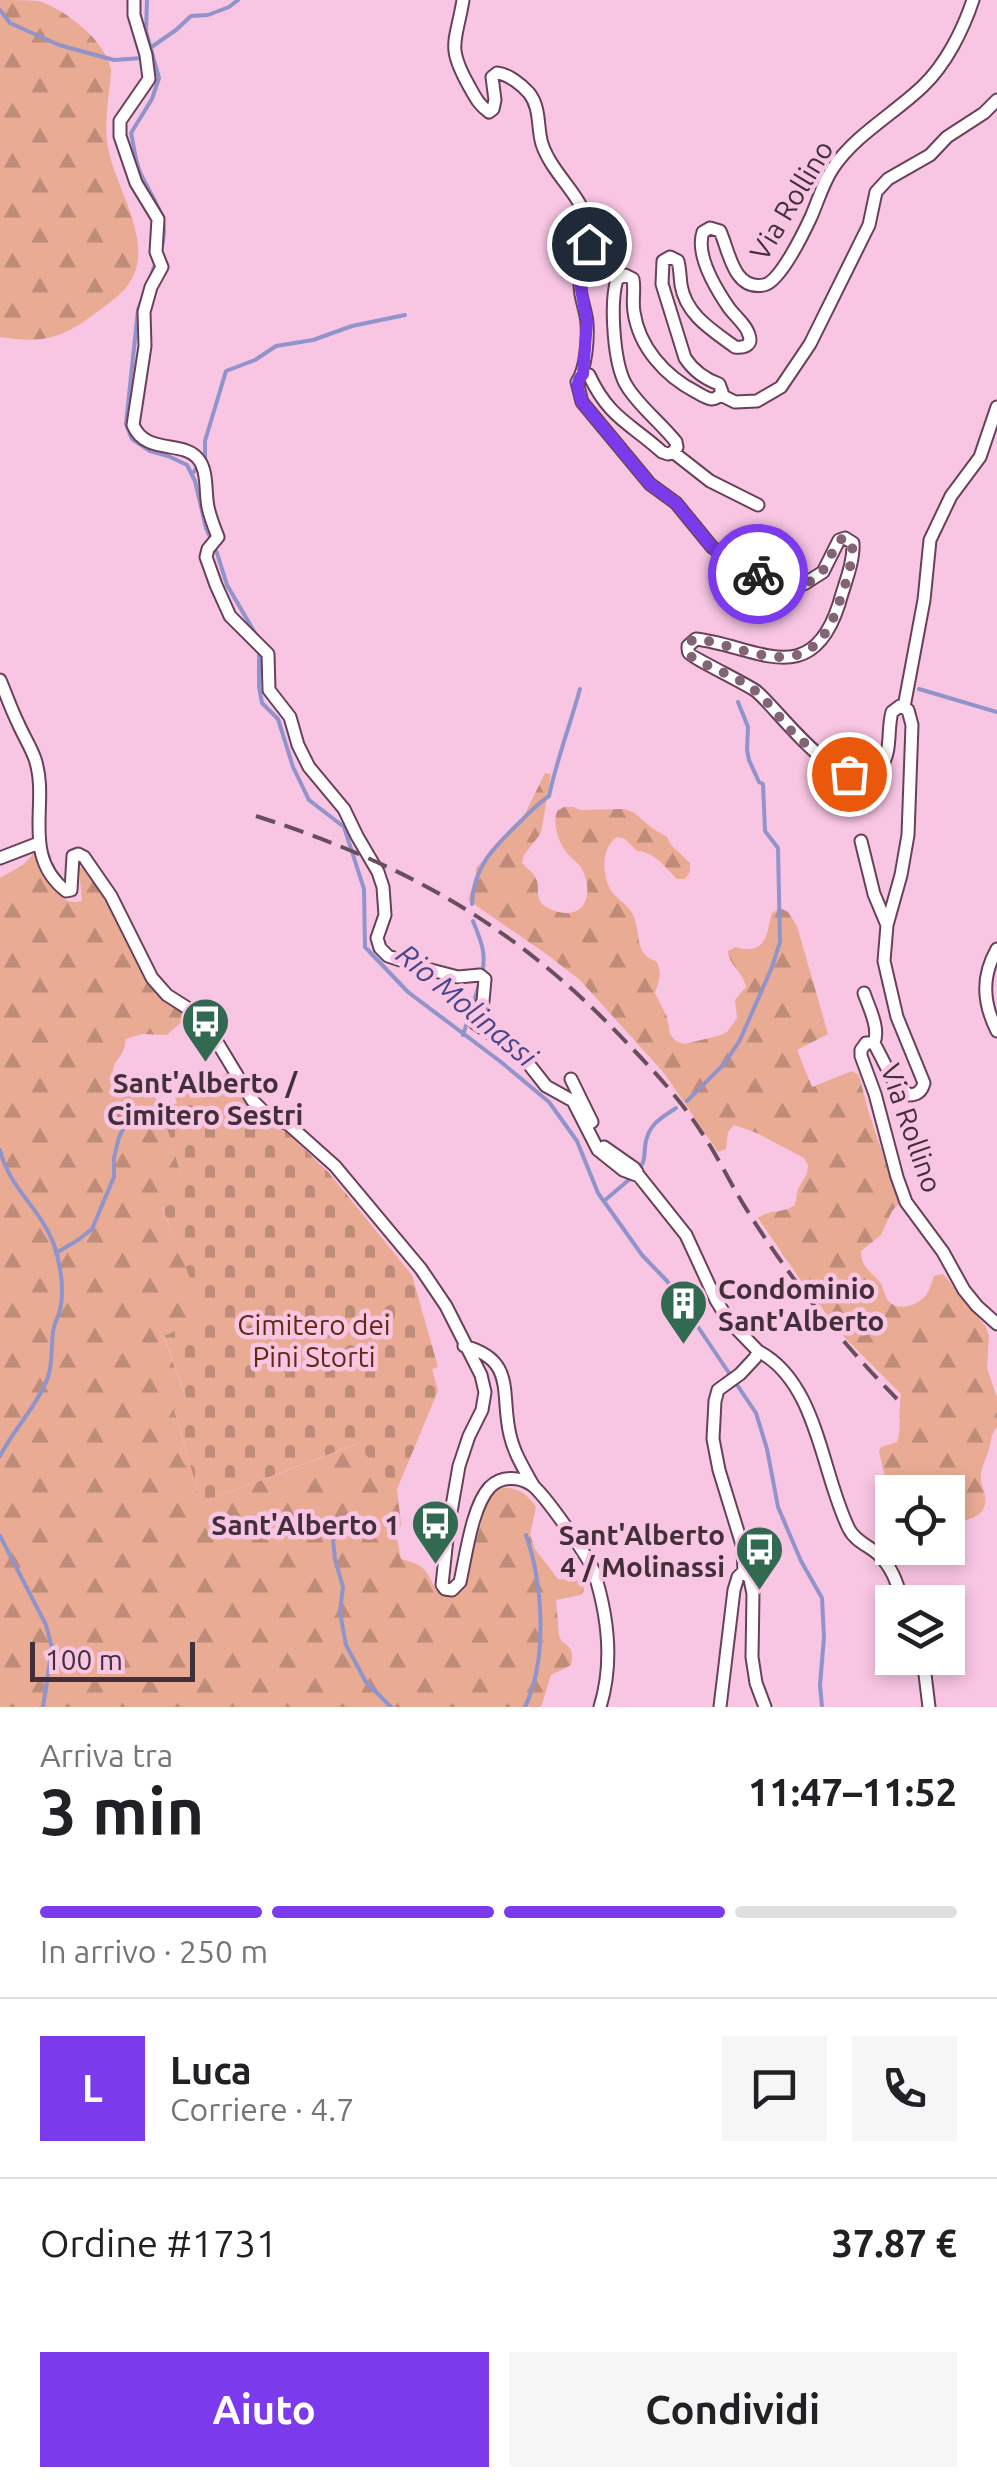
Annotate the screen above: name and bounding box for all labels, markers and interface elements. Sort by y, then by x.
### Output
street label: Via Rollino [743,135,839,265]
pin [547,202,632,287]
icon: home [562,217,617,272]
courier [708,524,808,624]
icon: bike [731,547,786,602]
pin [807,732,892,817]
icon: bag [822,747,877,802]
water label: Rio Molinassi [390,937,545,1074]
bus stop icon: Sant'Alberto / Cimitero Sestri [179,996,231,1064]
street label: Via Rollino [876,1060,948,1196]
place label: Sant'Alberto / Cimitero Sestri [107,1067,303,1130]
place label: Condominio Sant'Alberto [718,1273,884,1336]
building icon: Condominio Sant'Alberto [657,1278,709,1346]
park label: Cimitero dei Pini Storti [237,1309,391,1372]
map controls [875,1475,965,1675]
button: locate [875,1475,965,1565]
bus stop icon: Sant'Alberto 1 [409,1498,461,1566]
place label: Sant'Alberto 1 [211,1509,400,1540]
place label: Sant'Alberto 4 / Molinassi [559,1519,725,1582]
bus stop icon: Sant'Alberto 4 / Molinassi [734,1524,786,1592]
button: layers [875,1585,965,1675]
scale bar [30,1637,195,1682]
text: 100 m [45,1644,123,1675]
text: Arriva tra [40,1737,173,1773]
text: 11:47–11:52 [748,1771,957,1813]
text: 3 min [40,1774,204,1847]
text: In arrivo · 250 m [40,1933,268,1969]
button: chat [722,2036,827,2141]
button: phone [852,2036,957,2141]
text: Luca [170,2049,252,2091]
text: L [82,2067,103,2109]
text: Corriere · 4.7 [170,2091,354,2127]
text: Ordine #1731 [40,2222,277,2264]
text: 37.87 € [831,2222,957,2264]
button: Aiuto [40,2352,489,2467]
button: Condividi [509,2352,957,2467]

